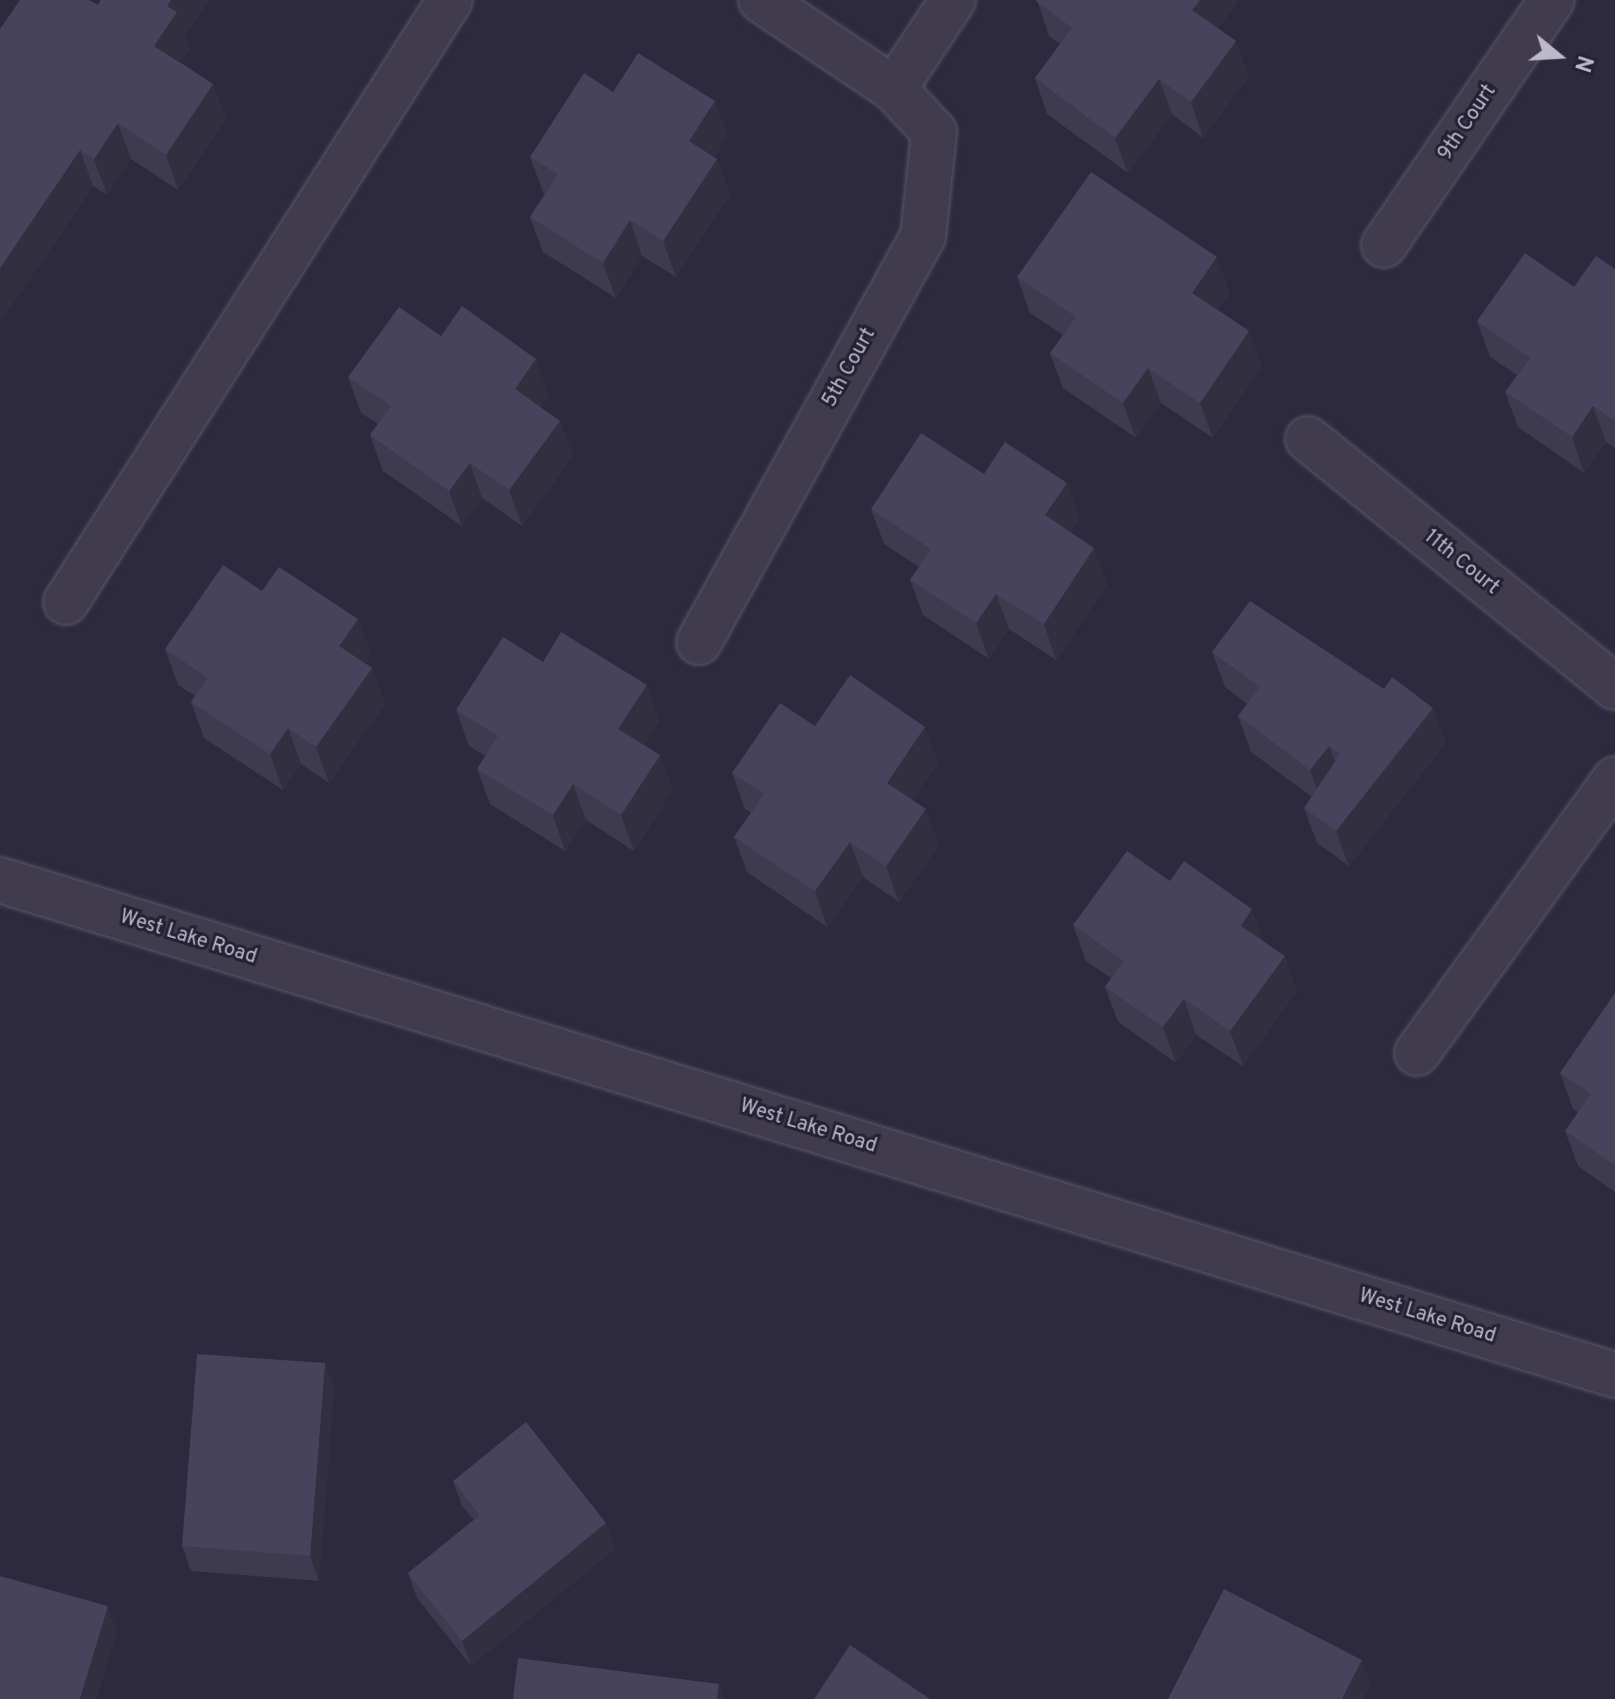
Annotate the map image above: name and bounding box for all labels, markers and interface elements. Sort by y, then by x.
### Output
north arrow [1519,16,1599,96]
text: N [1567,52,1598,75]
street label: 9th Court [1434,81,1502,165]
street label: 5th Court [818,324,882,412]
street label: 11th Court [1419,526,1503,600]
street label: West Lake Road [117,906,259,970]
street label: West Lake Road [737,1095,879,1159]
street label: West Lake Road [1356,1285,1498,1349]

